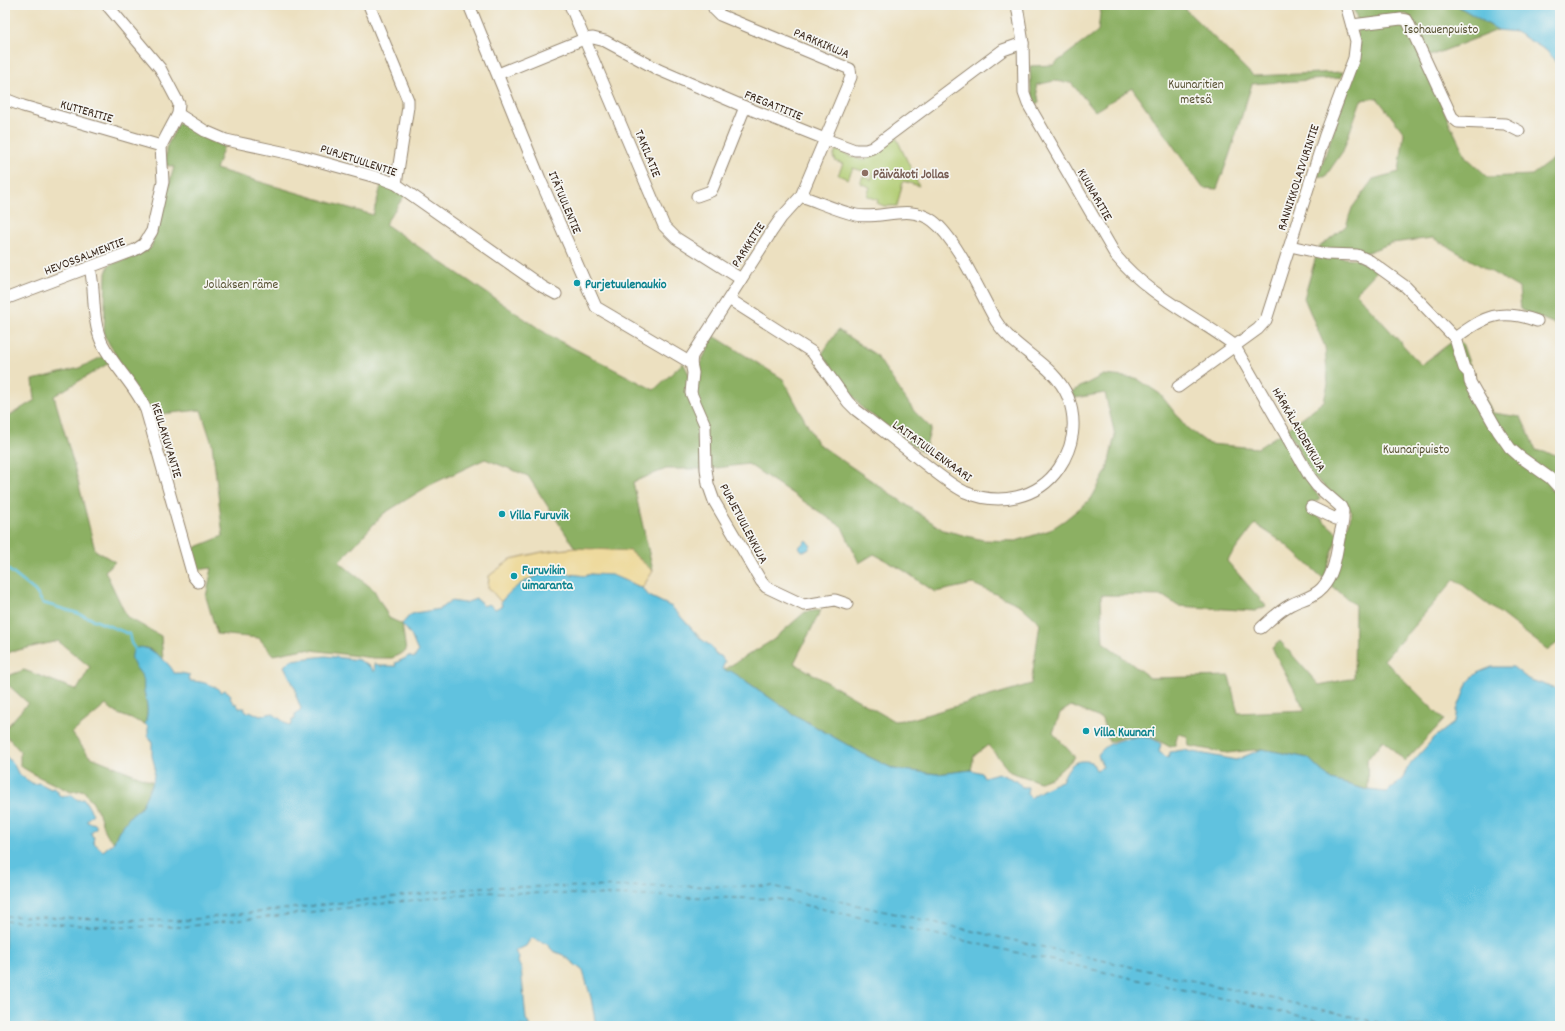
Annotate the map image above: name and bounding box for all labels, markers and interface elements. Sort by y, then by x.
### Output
park label: Isohauenpuisto [1404,21,1479,40]
street label: PARKKIKUJA [790,24,852,65]
park label: Kuunaritien metsä [1168,76,1224,110]
street label: FREGATTITIE [741,86,805,127]
street label: KUTTERITIE [58,96,115,129]
street label: RANNIKKOLAIVURINTIE [1273,122,1326,233]
street label: TAKILATIE [629,127,665,181]
street label: PURJETUULENTIE [317,140,399,183]
place label: Päiväkoti Jollas [873,166,950,185]
street label: KUUNARITIE [1071,166,1116,225]
marker: Päiväkoti Jollas [860,168,870,178]
street label: ITÄTUULENTIE [542,169,585,237]
street label: PARKKITIE [727,219,771,272]
street label: HEVOSSALMENTIE [42,233,128,281]
park label: Jollaksen räme [204,276,278,295]
place label: Purjetuulenaukio [585,276,667,295]
marker: Purjetuulenaukio [572,278,582,288]
street label: HÄRKÄLAHDENKUJA [1266,385,1330,476]
street label: KEULAKUVANTIE [145,401,186,481]
street label: LAITATUULENKAARI [888,417,975,488]
park label: Kuunaripuisto [1383,441,1449,460]
street label: PURJETUULENKUJA [714,481,772,568]
place label: Villa Furuvik [510,507,570,526]
marker: Villa Furuvik [497,509,507,519]
place label: Furuvikin uimaranta [522,562,574,596]
marker: Furuvikin uimaranta [509,571,519,581]
place label: Villa Kuunari [1094,724,1155,743]
marker: Villa Kuunari [1081,726,1091,736]

